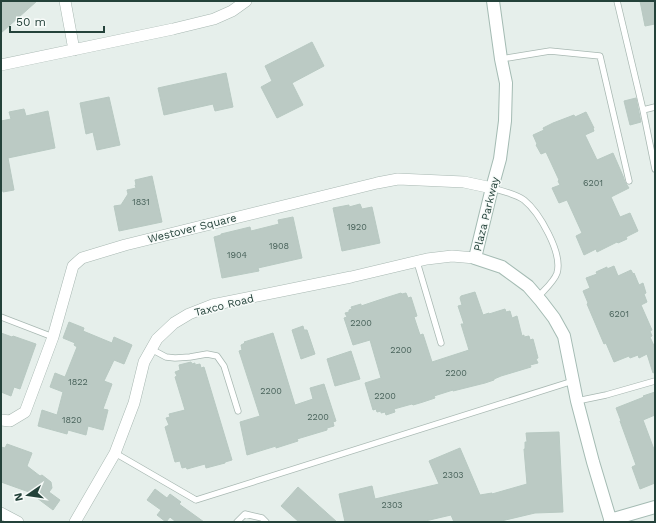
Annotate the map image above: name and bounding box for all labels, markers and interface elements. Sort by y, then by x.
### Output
scale bar [10,8,104,34]
text: 50 m [16,15,46,29]
street label: Plaza Parkway [471,175,502,253]
house number: 6201 [583,178,603,188]
house number: 1831 [132,197,150,207]
street label: Westover Square [146,211,238,246]
house number: 1920 [347,222,367,232]
house number: 1908 [269,241,289,251]
house number: 1904 [227,250,248,260]
street label: Taxco Road [193,292,255,319]
house number: 6201 [609,309,629,319]
house number: 2200 [350,318,372,328]
house number: 2200 [390,345,412,355]
house number: 2200 [445,368,467,378]
house number: 1822 [68,377,88,387]
house number: 2200 [260,386,282,396]
house number: 2200 [374,391,396,401]
house number: 2200 [307,412,329,422]
house number: 1820 [62,415,82,425]
house number: 2303 [442,470,464,480]
north arrow [8,475,48,515]
text: N [11,492,26,503]
house number: 2303 [381,500,403,510]

